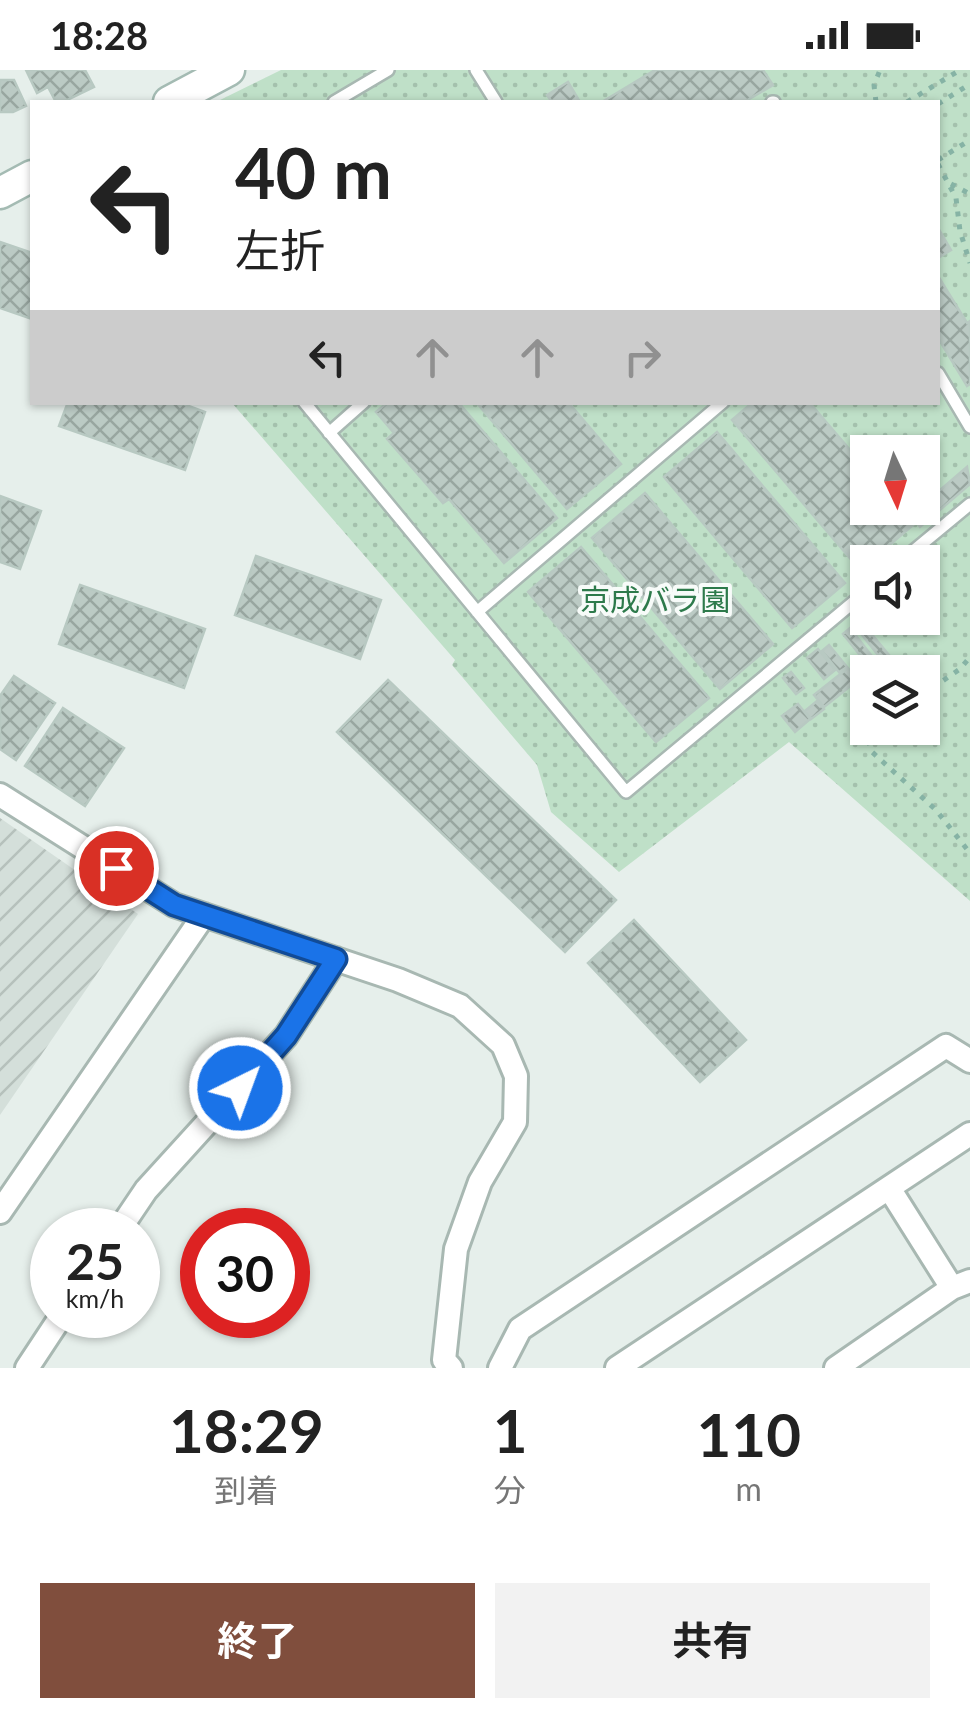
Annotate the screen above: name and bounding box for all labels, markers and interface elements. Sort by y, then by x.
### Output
text: 18:28 [50,12,148,58]
text: 40 m [235,130,392,214]
icon: left [70,140,200,270]
text: 左折 [235,223,325,277]
icon: left [300,330,355,385]
icon: ahead [405,330,460,385]
icon: ahead [510,330,565,385]
icon: right [615,330,670,385]
north arrow [850,435,940,525]
map controls [850,435,940,745]
button: sound [850,545,940,635]
park label: 京成バラ園 [580,581,730,617]
button: layers [850,655,940,745]
pin [74,826,159,911]
icon: arrive [89,841,144,896]
position arrow [188,1036,292,1140]
speed limit sign: 30 [180,1208,310,1338]
text: 25 [66,1231,124,1291]
text: km/h [66,1283,124,1313]
text: 18:29 [169,1394,324,1466]
text: 1 [493,1394,528,1466]
text: 110 [697,1398,801,1470]
text: m [736,1469,762,1508]
text: 到着 [214,1470,278,1509]
text: 分 [494,1470,526,1509]
button: 終了 [40,1583,475,1698]
button: 共有 [495,1583,930,1698]

